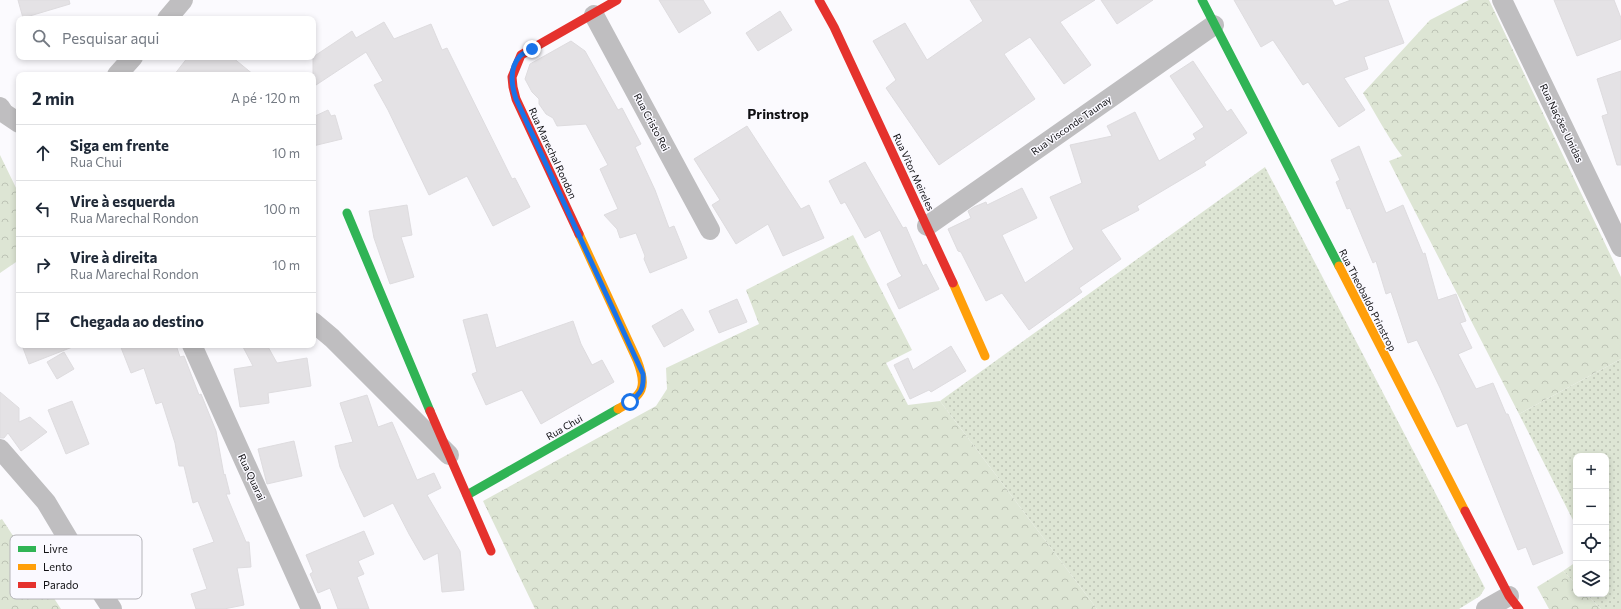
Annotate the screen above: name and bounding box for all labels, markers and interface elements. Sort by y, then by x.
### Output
search box [16,16,316,60]
icon: search [30,27,52,49]
text: Pesquisar aqui [62,29,159,47]
route end [523,40,541,58]
street label: Rua Nações Unidas [1538,82,1586,165]
text: 2 min [32,88,74,109]
text: A pé · 120 m [231,90,300,106]
street label: Rua Cristo Rei [632,91,672,153]
street label: Rua Visconde Taunay [1028,93,1114,157]
district label: Prinstrop [747,105,809,122]
street label: Rua Marechal Rondon [527,106,579,200]
street label: Rua Vitor Meireles [891,132,937,213]
text: Siga em frente [70,136,169,154]
icon: ahead [32,142,54,164]
text: 10 m [272,145,300,161]
text: Rua Chui [70,154,122,170]
text: Vire à esquerda [70,192,175,210]
icon: left [32,198,54,220]
text: 100 m [264,201,300,217]
text: Rua Marechal Rondon [70,210,199,226]
street label: Rua Theobaldo Prinstrop [1337,247,1399,353]
text: Vire à direita [70,248,158,266]
icon: right [32,254,54,276]
text: 10 m [272,257,300,273]
text: Rua Marechal Rondon [70,266,199,282]
icon: arrive [32,310,54,332]
text: Chegada ao destino [70,312,204,330]
route start [621,393,639,411]
street label: Rua Chui [544,412,584,442]
street label: Rua Quarai [236,452,268,502]
map controls [1573,453,1609,597]
button: + [1573,453,1609,489]
button: − [1573,489,1609,525]
button: locate [1573,525,1609,561]
legend [10,535,142,599]
text: Livre [43,542,68,555]
text: Lento [43,560,73,573]
button: layers [1573,561,1609,597]
text: Parado [43,578,79,591]

